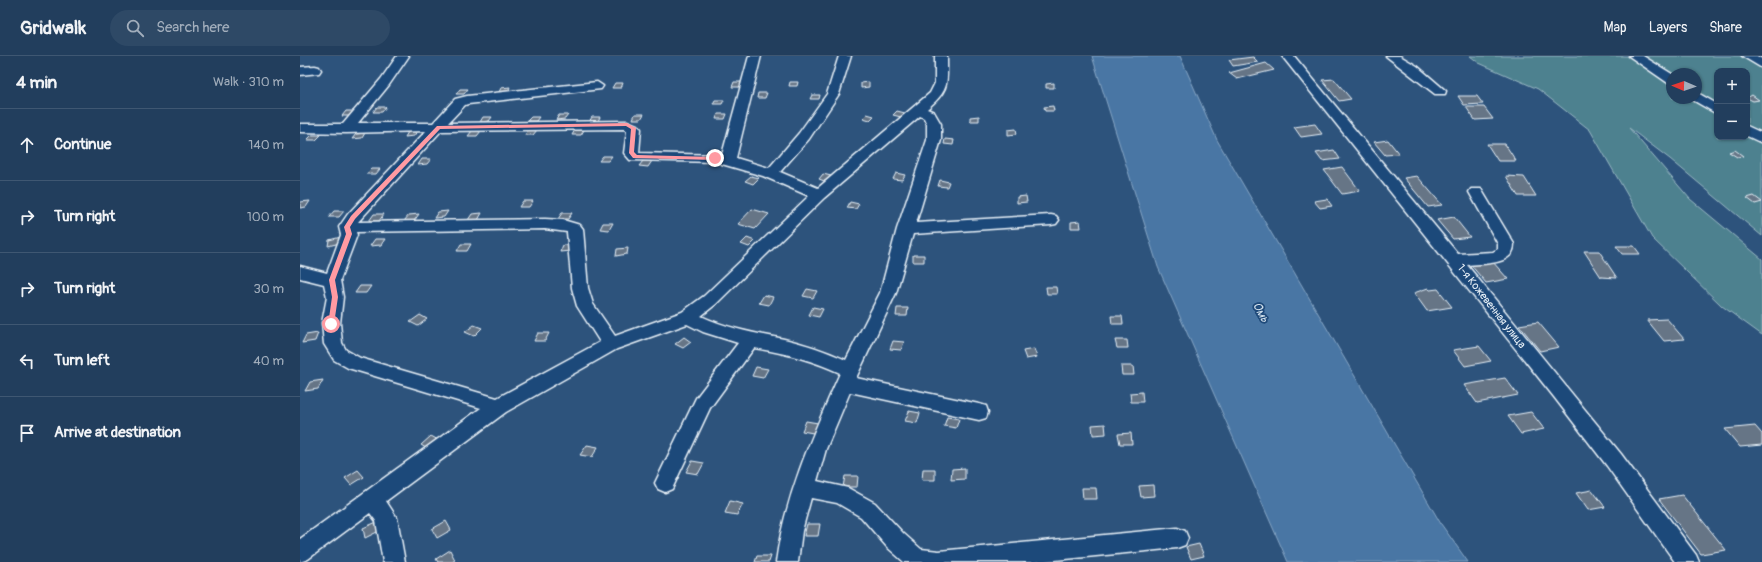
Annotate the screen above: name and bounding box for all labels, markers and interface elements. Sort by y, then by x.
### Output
search box [110,10,390,46]
text: Gridwalk [20,16,86,40]
icon: search [124,17,146,39]
text: Search here [156,18,229,37]
text: Map [1604,19,1627,36]
text: Layers [1649,19,1687,36]
text: Share [1709,19,1742,36]
north arrow [1666,68,1702,104]
map controls [1714,68,1750,140]
button: + [1714,68,1750,104]
text: 4 min [16,72,57,93]
text: Walk · 310 m [213,74,284,90]
button: − [1714,104,1750,140]
icon: ahead [16,134,38,156]
text: Continue [54,135,112,154]
text: 140 m [248,137,284,153]
route end [706,149,724,167]
icon: right [16,206,38,228]
text: Turn right [54,207,115,226]
text: 100 m [247,209,284,225]
street label: 1-я Кожевенная улица [1455,262,1528,351]
icon: right [16,278,38,300]
text: Turn right [54,279,115,298]
text: 30 m [254,281,284,297]
water label: Омь [1249,299,1272,325]
route start [322,315,340,333]
icon: left [16,350,38,372]
text: Turn left [54,351,110,370]
text: 40 m [253,353,284,369]
icon: arrive [16,422,38,444]
text: Arrive at destination [54,423,181,442]

